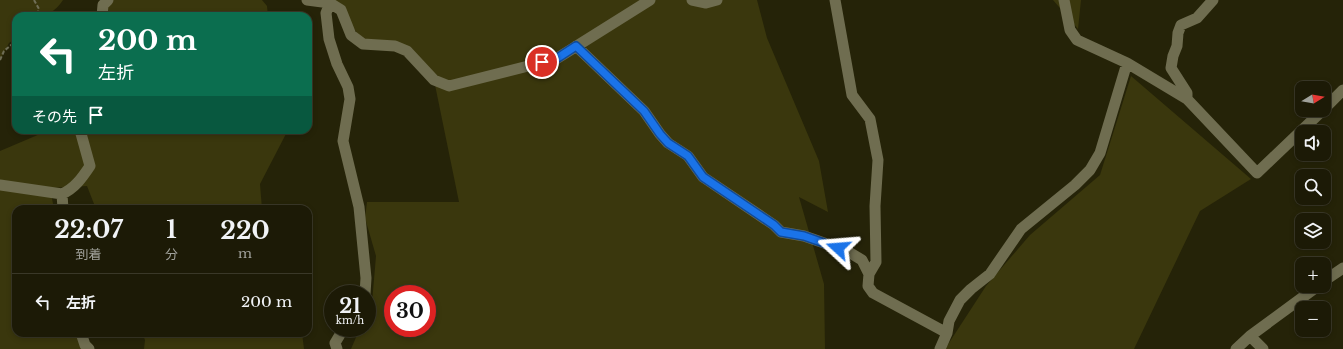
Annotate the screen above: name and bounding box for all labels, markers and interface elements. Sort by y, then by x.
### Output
text: 200 m [98,23,197,58]
icon: left [32,28,84,80]
pin [525,45,559,79]
icon: arrive [531,51,553,73]
text: 左折 [98,62,134,84]
north arrow [1295,81,1331,117]
map controls [1295,81,1331,337]
icon: arrive [85,104,107,126]
text: その先 [32,107,77,126]
button: sound [1295,125,1331,161]
button: search [1295,169,1331,205]
button: layers [1295,213,1331,249]
text: 22:07 [54,215,123,244]
text: 1 [166,215,177,244]
text: 220 [220,216,270,245]
position arrow [817,227,859,269]
text: m [238,245,252,262]
text: 到着 [76,246,102,263]
text: 分 [165,246,178,263]
button: + [1295,257,1331,293]
speed limit sign: 30 [384,285,436,337]
icon: left [32,291,54,313]
text: 200 m [241,292,292,311]
text: 左折 [66,293,96,312]
text: 21 [339,294,361,318]
button: − [1295,301,1331,337]
text: km/h [336,314,364,327]

